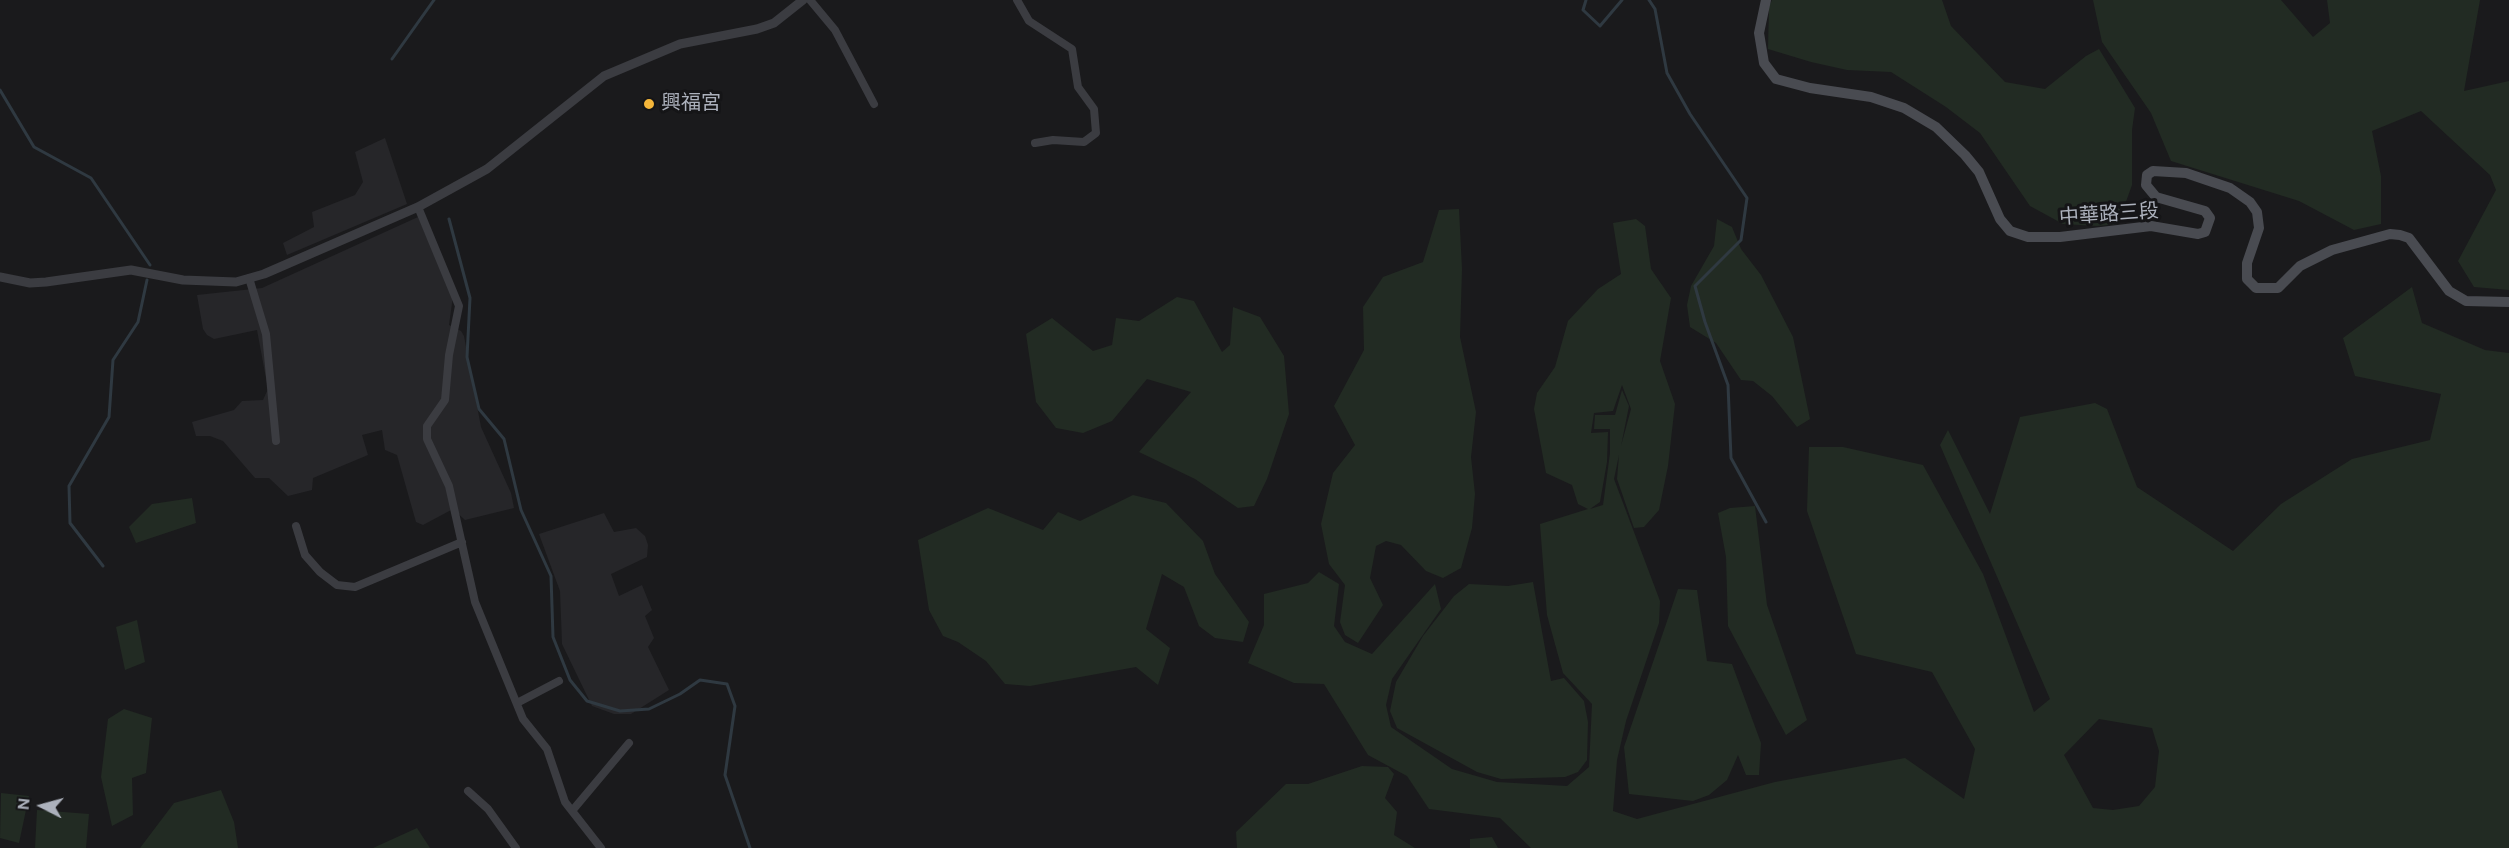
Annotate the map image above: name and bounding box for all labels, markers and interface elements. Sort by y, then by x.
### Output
place label: 興福宮 [661,92,721,116]
marker: 興福宮 [642,97,656,111]
street label: 中華路三段 [2058,200,2160,230]
north arrow [12,776,72,836]
text: N [13,797,35,811]

